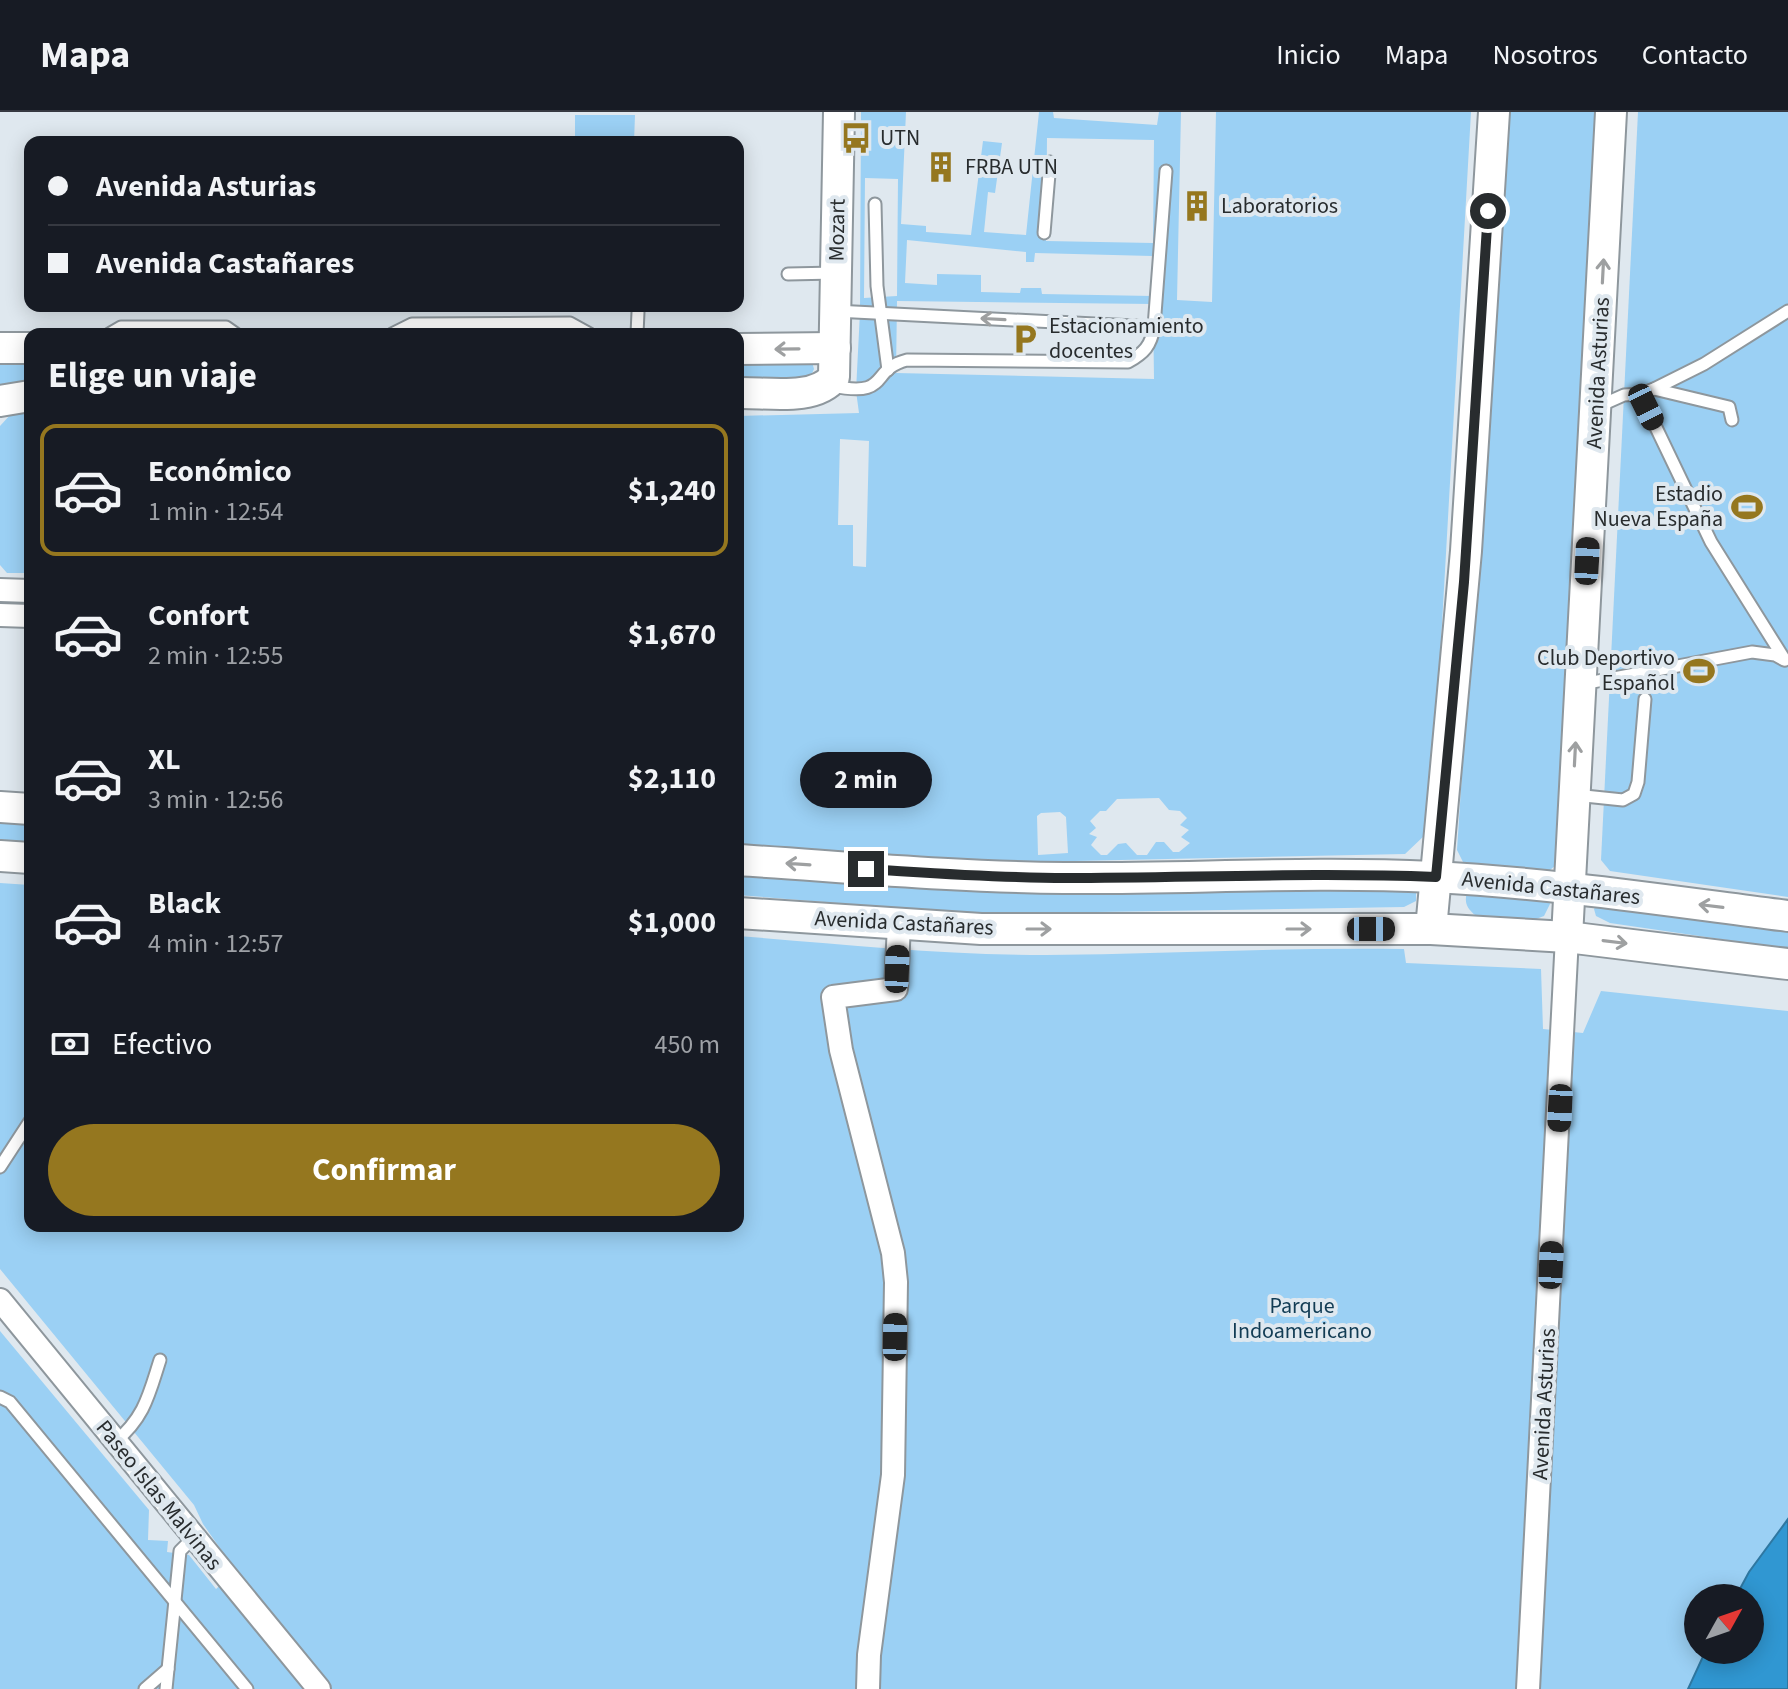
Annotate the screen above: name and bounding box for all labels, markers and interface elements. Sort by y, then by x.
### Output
text: Mapa [40,28,130,82]
text: Inicio [1276,35,1341,75]
text: Mapa [1385,35,1448,75]
text: Nosotros [1492,35,1598,75]
text: Contacto [1642,35,1748,75]
bus stop icon: UTN [839,121,873,155]
place label: UTN [880,122,920,154]
building icon: FRBA UTN [924,150,958,184]
place label: FRBA UTN [965,151,1058,183]
text: Avenida Asturias [96,165,316,208]
building icon: Laboratorios [1180,189,1214,223]
place label: Laboratorios [1221,190,1338,222]
route start [1470,193,1506,229]
street label: Mozart [820,198,854,262]
text: Avenida Castañares [96,242,354,285]
one-way arrow [1596,258,1611,284]
street label: Avenida Asturias [1578,296,1618,450]
place label: Estacionamiento docentes [1049,310,1204,367]
one-way arrow [980,311,1007,326]
parking icon: Estacionamiento docentes [1008,322,1042,356]
one-way arrow [774,341,801,357]
text: Elige un viaje [48,350,257,401]
car [1625,380,1667,434]
text: Económico [148,450,292,493]
icon: car [52,454,124,526]
text: $1,240 [628,469,716,512]
place label: Estadio Nueva España [1594,478,1723,535]
sports icon: Estadio Nueva España [1730,490,1764,524]
text: 1 min · 12:54 [148,493,283,530]
car [1574,536,1600,586]
text: Confort [148,594,249,637]
icon: car [52,598,124,670]
text: $1,670 [628,613,716,656]
text: 2 min · 12:55 [148,637,283,674]
place label: Club Deportivo Español [1537,642,1675,699]
sports icon: Club Deportivo Español [1682,654,1716,688]
text: XL [148,738,181,781]
one-way arrow [1568,741,1583,768]
icon: car [52,742,124,814]
callout: 2 min [800,753,932,809]
text: $2,110 [628,757,716,800]
text: 2 min [834,761,898,798]
text: 3 min · 12:56 [148,781,283,818]
route end [848,851,884,887]
one-way arrow [785,856,812,871]
street label: Avenida Castañares [1460,863,1642,913]
text: Black [148,882,221,925]
icon: car [52,886,124,958]
one-way arrow [1699,898,1724,913]
text: $1,000 [628,901,716,944]
street label: Avenida Castañares [814,902,994,944]
car [1347,917,1395,941]
one-way arrow [1025,921,1052,937]
one-way arrow [1285,921,1312,937]
text: 4 min · 12:57 [148,925,283,962]
one-way arrow [1601,935,1628,950]
car [884,945,910,993]
icon: cash [48,1022,92,1066]
text: Efectivo [112,1023,212,1066]
text: 450 m [654,1026,720,1063]
car [1547,1083,1573,1133]
button: Confirmar [48,1124,720,1216]
car [1538,1240,1564,1290]
park label: Parque Indoamericano [1232,1290,1372,1347]
car [883,1313,907,1361]
street label: Avenida Asturias [1524,1327,1564,1481]
street label: Paseo Islas Malvinas [88,1413,230,1577]
north arrow [1684,1584,1764,1664]
map controls [1684,1584,1764,1664]

